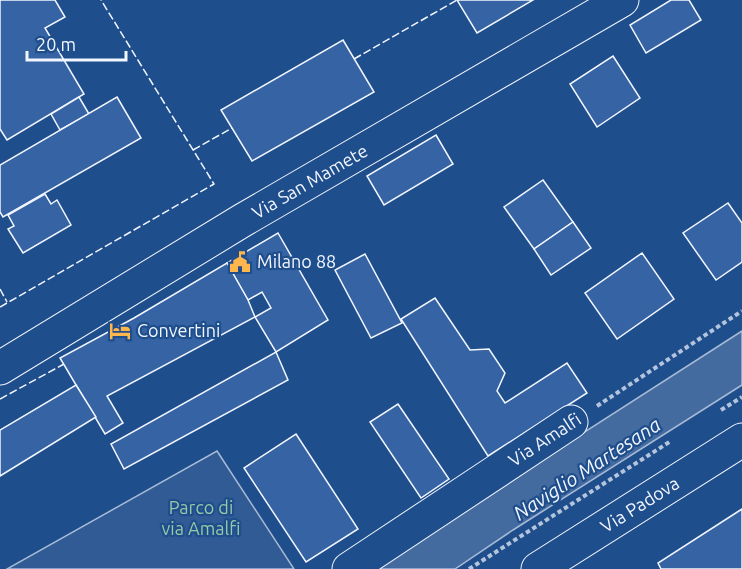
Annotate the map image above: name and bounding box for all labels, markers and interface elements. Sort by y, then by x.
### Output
scale bar [27,24,126,62]
text: 20 m [36,34,76,54]
street label: Via San Mamete [248,140,371,222]
public building icon: Milano 88 [228,250,252,274]
place label: Milano 88 [257,251,336,271]
hotel icon: Convertini [108,319,132,343]
place label: Convertini [137,320,220,340]
street label: Via Amalfi [505,408,584,470]
water label: Naviglio Martesana [509,412,665,525]
street label: Via Padova [597,472,682,536]
park label: Parco di via Amalfi [162,497,240,538]

